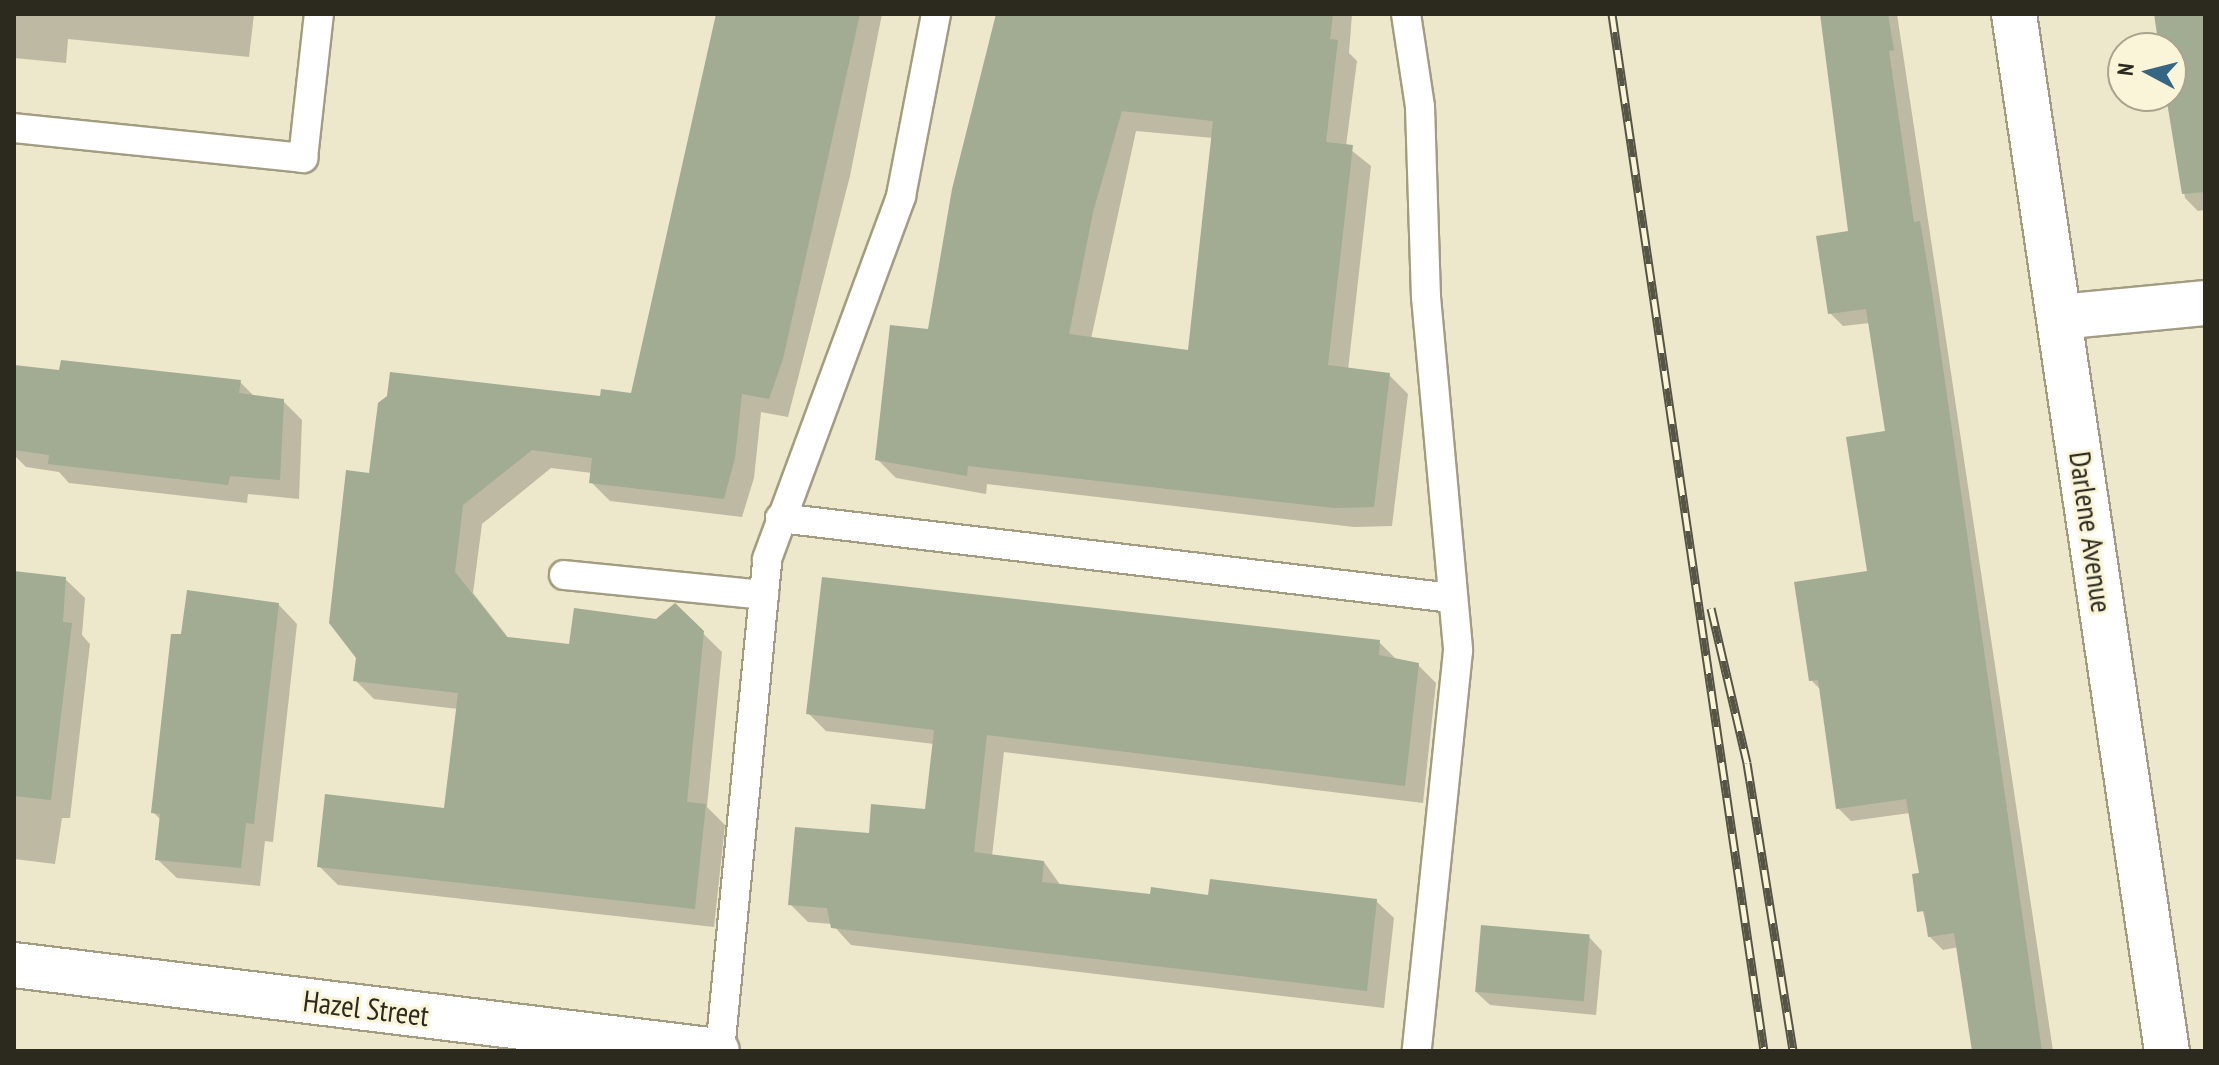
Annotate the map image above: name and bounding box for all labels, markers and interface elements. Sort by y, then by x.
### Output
north arrow [2107,32,2187,112]
text: N [2111,62,2140,77]
street label: Darlene Avenue [2062,449,2120,615]
street label: Hazel Street [301,982,431,1034]

